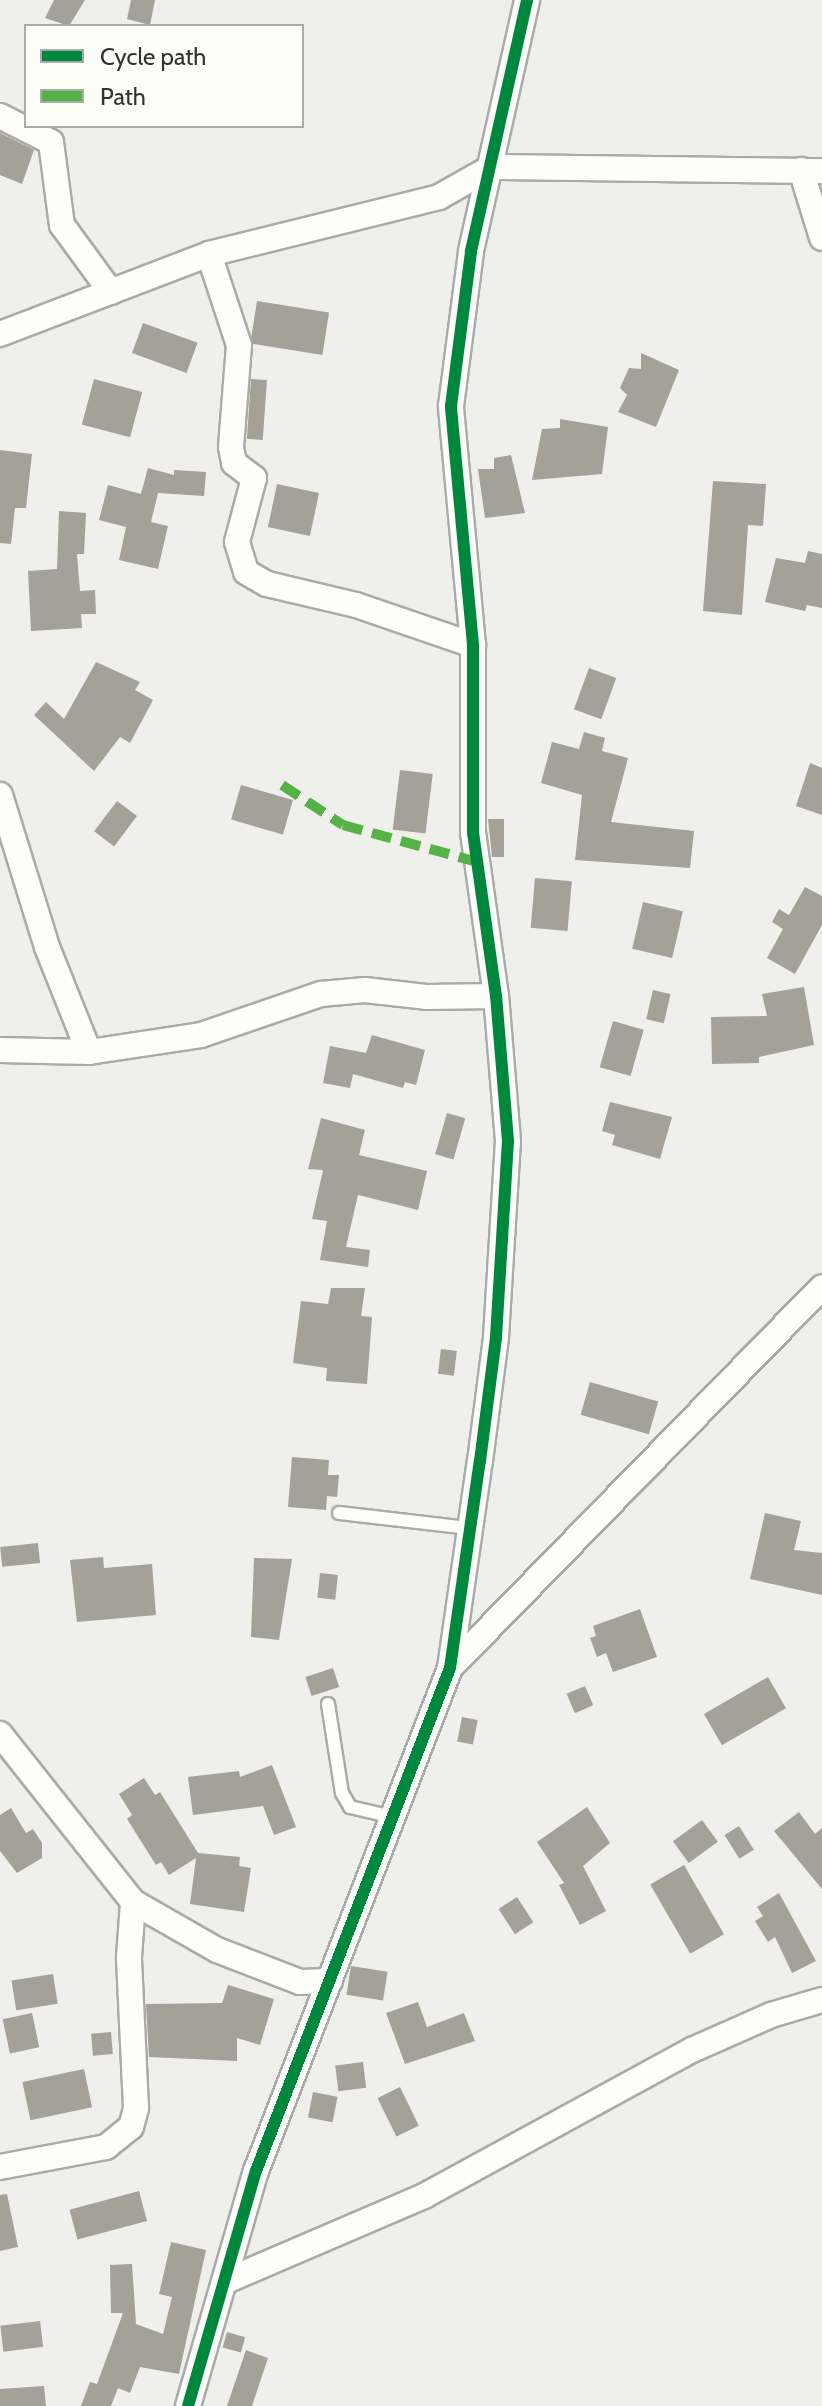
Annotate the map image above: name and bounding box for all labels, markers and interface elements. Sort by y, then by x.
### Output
legend [24,24,304,128]
text: Cycle path [100,42,206,71]
text: Path [100,82,146,111]

